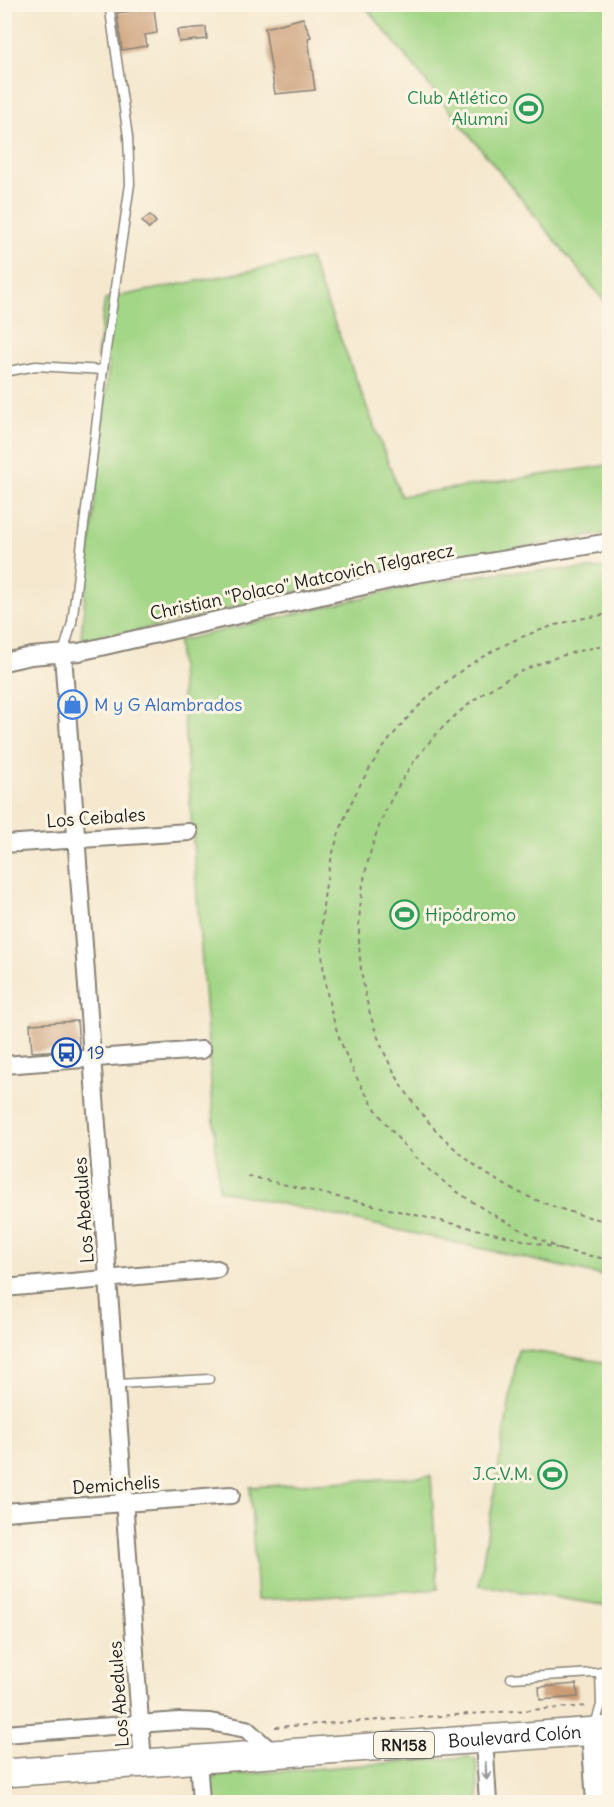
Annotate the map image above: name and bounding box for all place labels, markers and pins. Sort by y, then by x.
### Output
place label: Club Atlético Alumni [407,86,508,130]
sports icon: Club Atlético Alumni [513,92,545,124]
shop icon: M y G Alambrados [57,689,89,721]
place label: M y G Alambrados [94,693,243,716]
sports icon: Hipódromo [388,899,420,931]
place label: Hipódromo [425,903,516,926]
bus stop icon: 19 [50,1037,82,1069]
place label: 19 [87,1041,105,1064]
sports icon: J.C.V.M. [537,1458,569,1490]
place label: J.C.V.M. [472,1462,532,1485]

